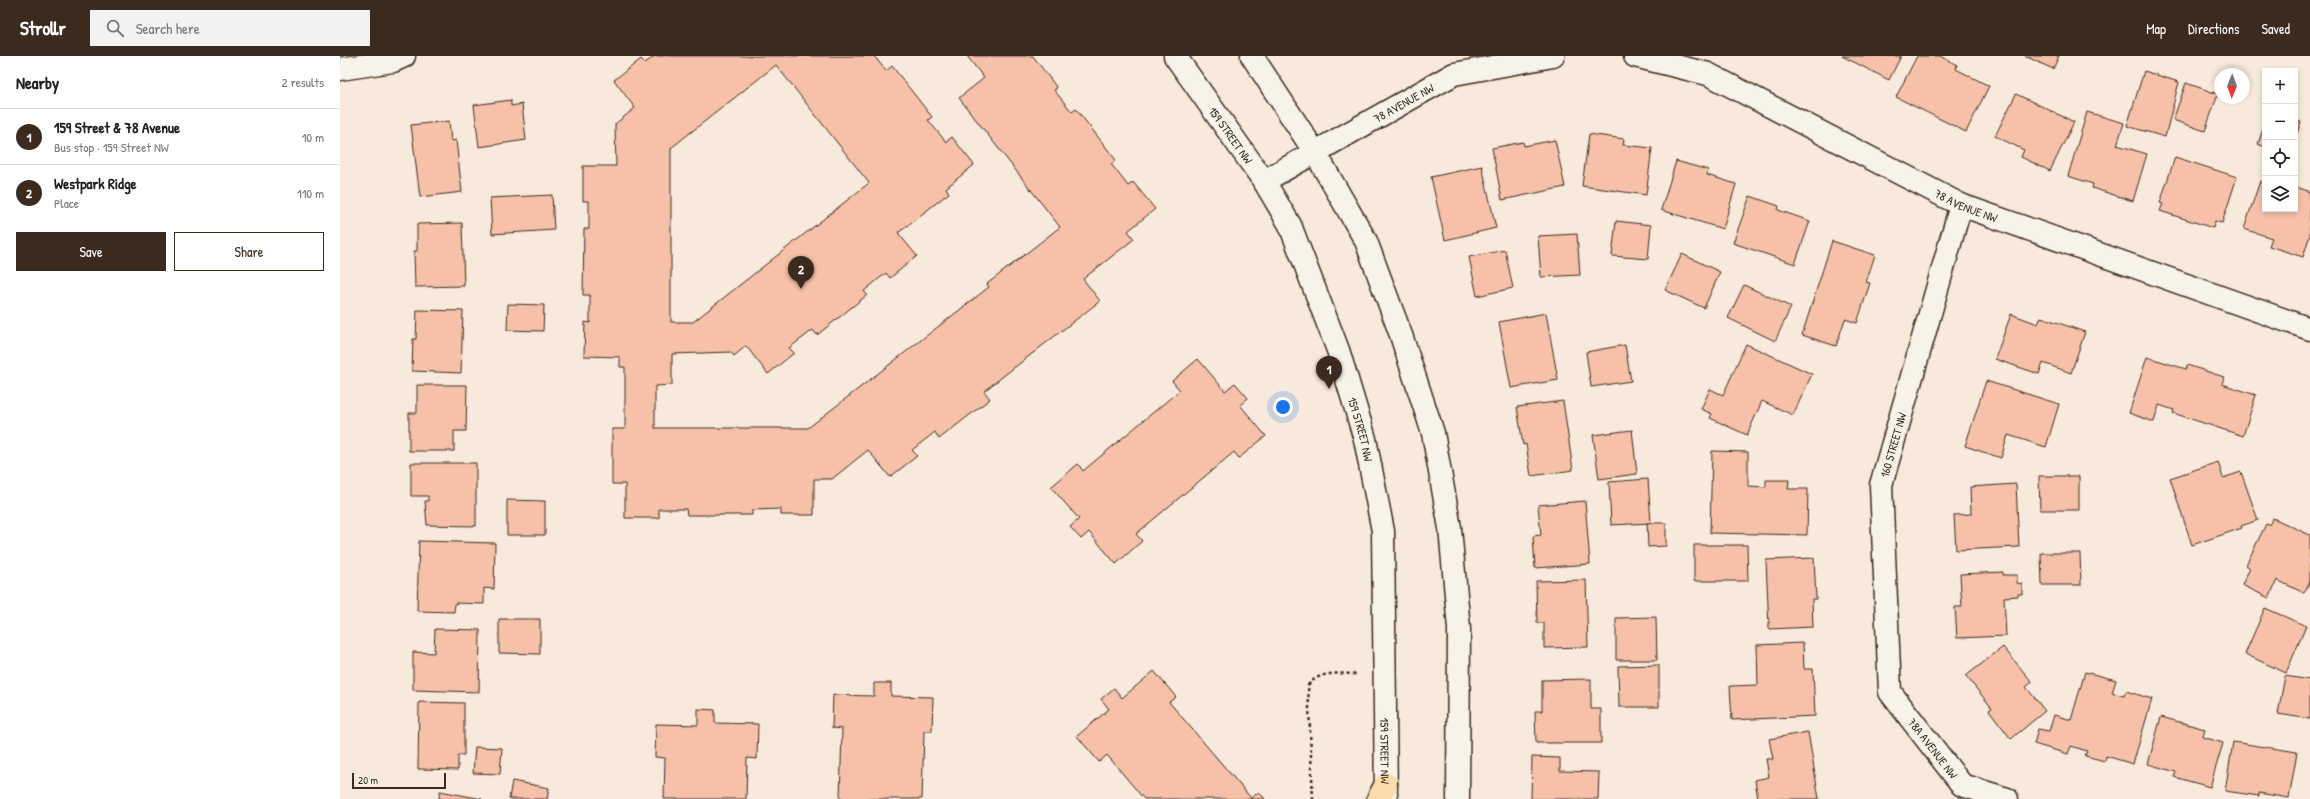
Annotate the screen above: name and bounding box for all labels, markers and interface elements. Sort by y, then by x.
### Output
search box [90,10,370,46]
text: Strollr [20,15,66,41]
icon: search [104,17,126,39]
text: Search here [136,18,200,39]
text: Map [2146,19,2166,38]
text: Directions [2188,19,2239,38]
text: Saved [2261,19,2290,38]
north arrow [2214,68,2250,104]
map controls [2262,68,2298,212]
button: + [2262,68,2298,104]
text: Nearby [16,71,59,94]
text: 2 results [282,73,324,91]
street label: 78 AVENUE NW [1370,78,1437,126]
street label: 159 STREET NW [1205,103,1258,167]
button: − [2262,104,2298,140]
text: 159 Street & 78 Avenue [54,117,180,138]
text: 1 [27,128,31,146]
text: 10 m [302,128,324,146]
text: Bus stop · 159 Street NW [54,138,169,156]
button: locate [2262,140,2298,176]
text: Westpark Ridge [54,173,137,194]
button: layers [2262,176,2298,212]
text: 2 [26,184,32,202]
text: 110 m [297,184,324,202]
street label: 78 AVENUE NW [1932,184,2000,226]
text: Place [54,194,79,212]
button: Save [16,232,166,271]
button: Share [174,232,324,271]
pin: 2 [788,256,814,289]
pin: 1 [1316,356,1342,389]
street label: 159 STREET NW [1344,395,1378,463]
your location [1273,397,1293,417]
street label: 160 STREET NW [1876,410,1911,479]
street label: 78A AVENUE NW [1904,714,1963,782]
street label: 159 STREET NW [1377,718,1394,784]
scale bar [352,771,446,790]
text: 20 m [358,773,378,787]

